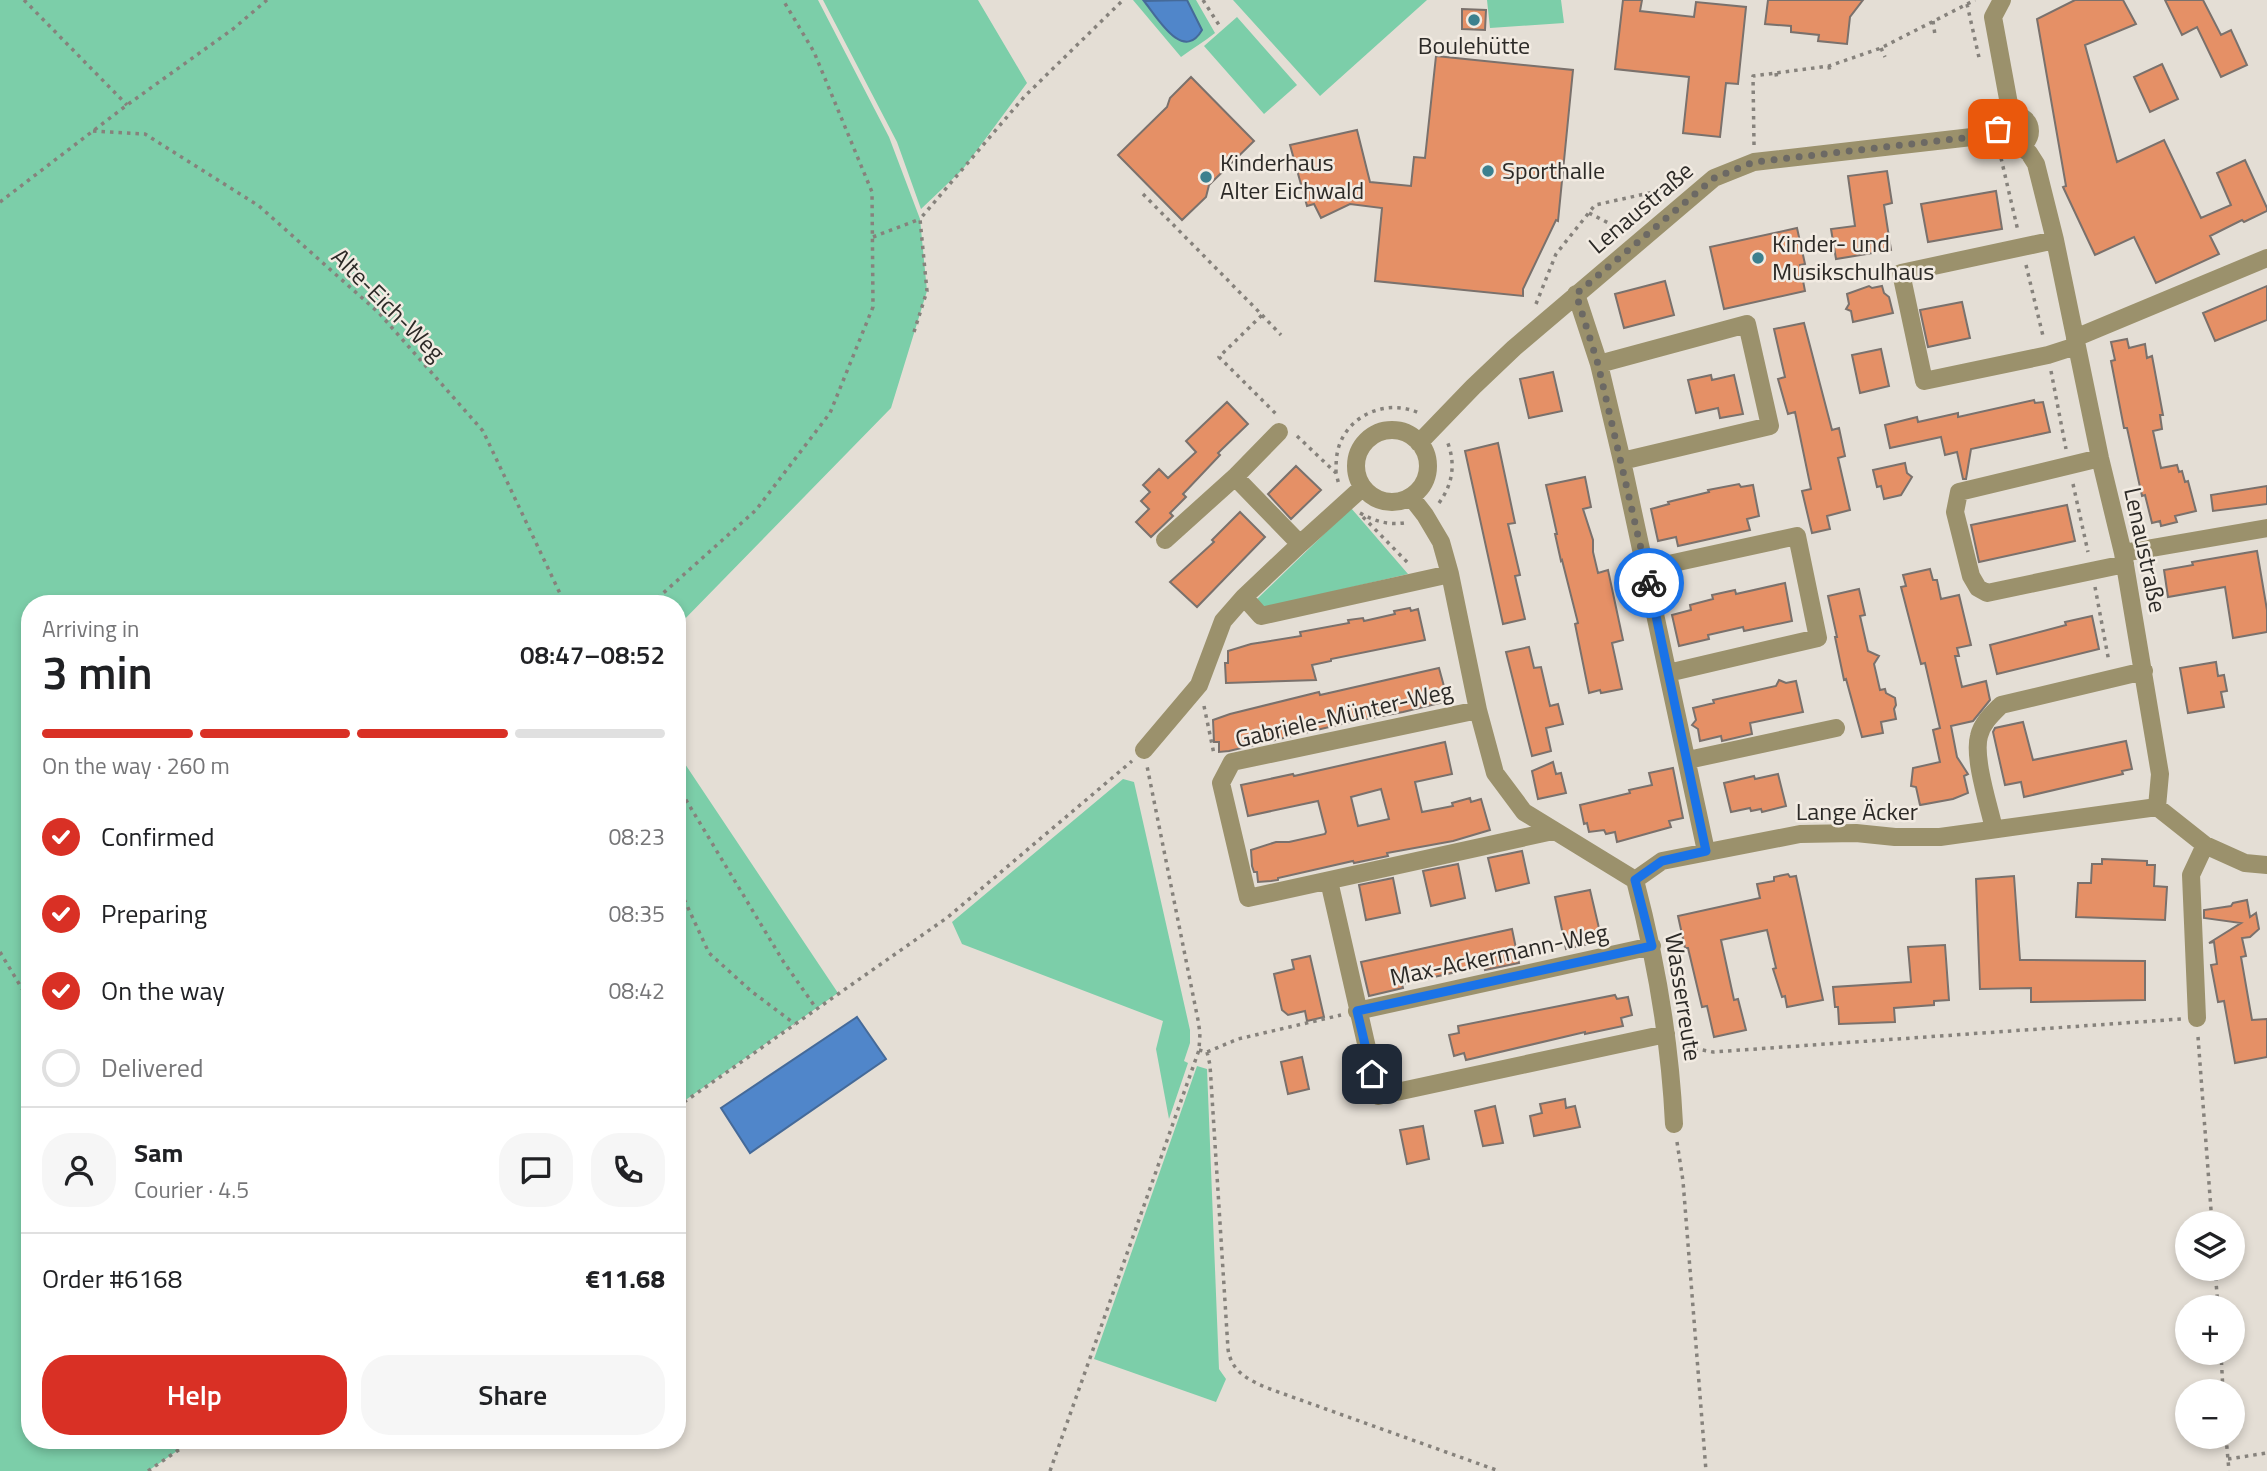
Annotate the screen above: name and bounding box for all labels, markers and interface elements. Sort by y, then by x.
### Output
marker: Boulehütte [1466,12,1482,28]
place label: Boulehütte [1418,27,1530,63]
pin [1968,99,2028,159]
icon: bag [1979,110,2017,148]
place label: Kinderhaus Alter Eichwald [1220,144,1364,208]
place label: Sporthalle [1502,152,1605,188]
street label: Lenaustraße [1580,153,1701,262]
marker: Sporthalle [1480,163,1496,179]
marker: Kinderhaus Alter Eichwald [1198,169,1214,185]
place label: Kinder- und Musikschulhaus [1772,225,1934,289]
street label: Alte-Eich-Weg [324,239,454,369]
marker: Kinder- und Musikschulhaus [1750,250,1766,266]
street label: Lenaustraße [2115,484,2177,616]
courier [1614,548,1684,618]
icon: bike [1630,564,1668,602]
text: Arriving in [42,611,139,646]
text: 08:47–08:52 [520,635,665,674]
text: 3 min [42,637,153,707]
street label: Gabriele-Münter-Weg [1232,672,1456,757]
text: On the way · 260 m [42,748,230,783]
street label: Lange Äcker [1796,793,1918,829]
text: Confirmed [101,817,215,856]
icon: check [42,818,80,856]
text: 08:23 [608,819,665,854]
text: Preparing [101,894,207,933]
icon: check [42,895,80,933]
text: 08:35 [608,896,665,931]
street label: Max-Ackermann-Weg [1387,913,1611,995]
street label: Wasserreute [1656,930,1712,1063]
text: On the way [101,971,225,1010]
icon: check [42,972,80,1010]
text: 08:42 [608,973,665,1008]
pin [1342,1044,1402,1104]
text: Delivered [101,1048,204,1087]
icon: home [1353,1055,1391,1093]
button: person [42,1133,116,1207]
text: Sam [134,1133,183,1172]
button: chat [499,1133,573,1207]
button: phone [591,1133,665,1207]
text: Courier · 4.5 [134,1172,249,1207]
map controls [2175,1211,2245,1449]
button: layers [2175,1211,2245,1281]
text: Order #6168 [42,1259,182,1298]
text: €11.68 [586,1259,665,1298]
button: + [2175,1295,2245,1365]
button: Help [42,1355,347,1435]
button: Share [361,1355,665,1435]
button: − [2175,1379,2245,1449]

